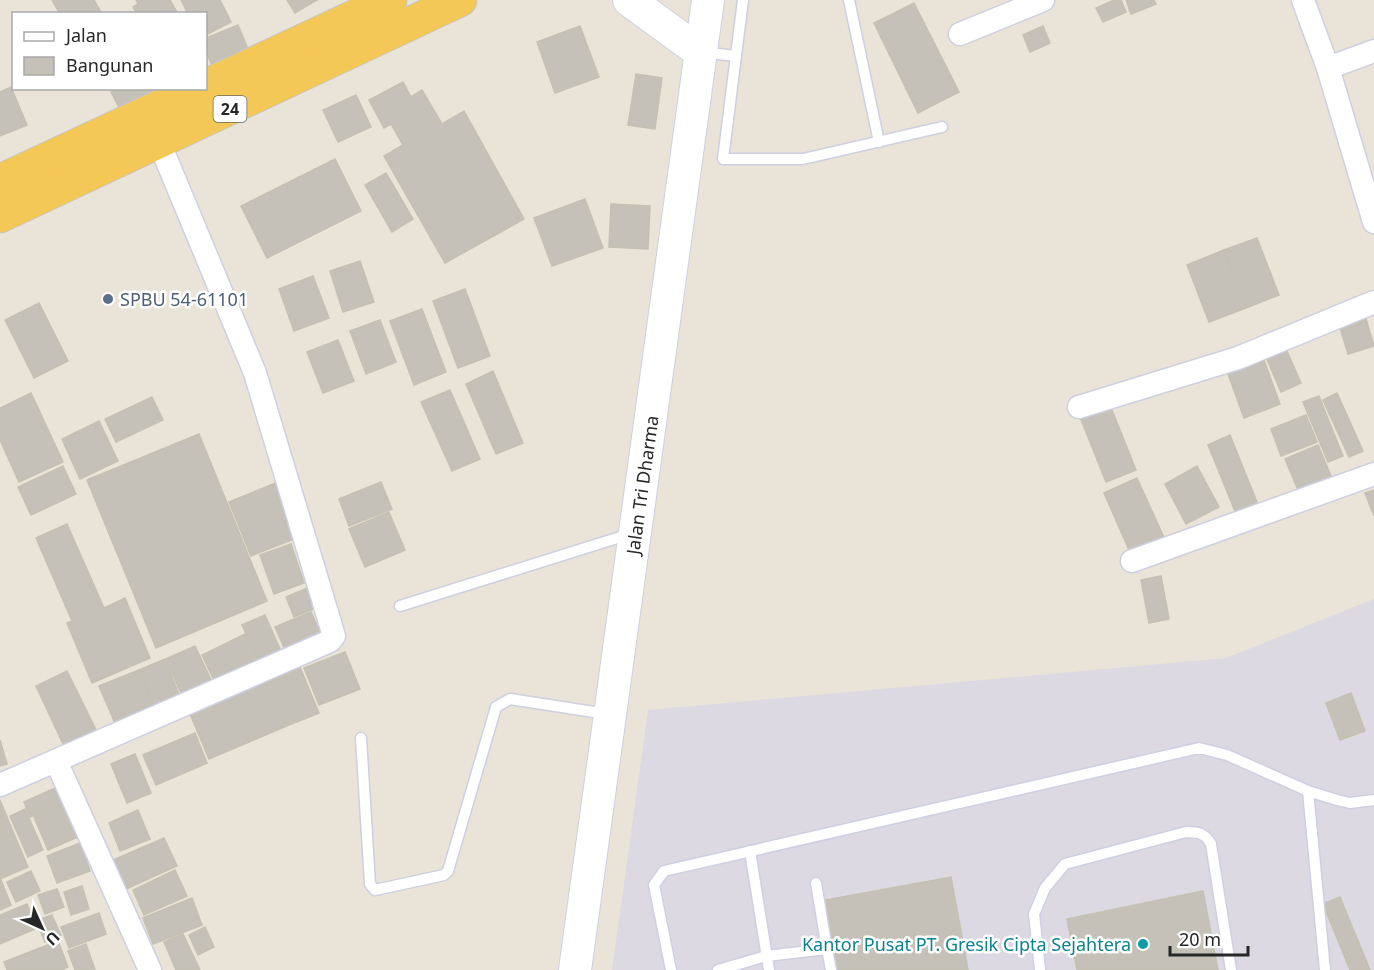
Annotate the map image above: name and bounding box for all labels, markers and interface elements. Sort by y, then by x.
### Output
legend [12,12,207,90]
text: Jalan [64,23,107,47]
text: Bangunan [66,53,153,77]
road number: 24 [214,96,246,122]
place label: SPBU 54-61101 [120,287,248,311]
marker: SPBU 54-61101 [101,292,115,306]
street label: Jalan Tri Dharma [620,414,664,558]
north arrow [12,898,72,958]
scale bar [1170,919,1248,957]
text: U [41,927,65,951]
text: 20 m [1179,927,1221,951]
place label: Kantor Pusat PT. Gresik Cipta Sejahtera [802,932,1131,956]
marker: Kantor Pusat PT. Gresik Cipta Sejahtera [1136,937,1150,951]

